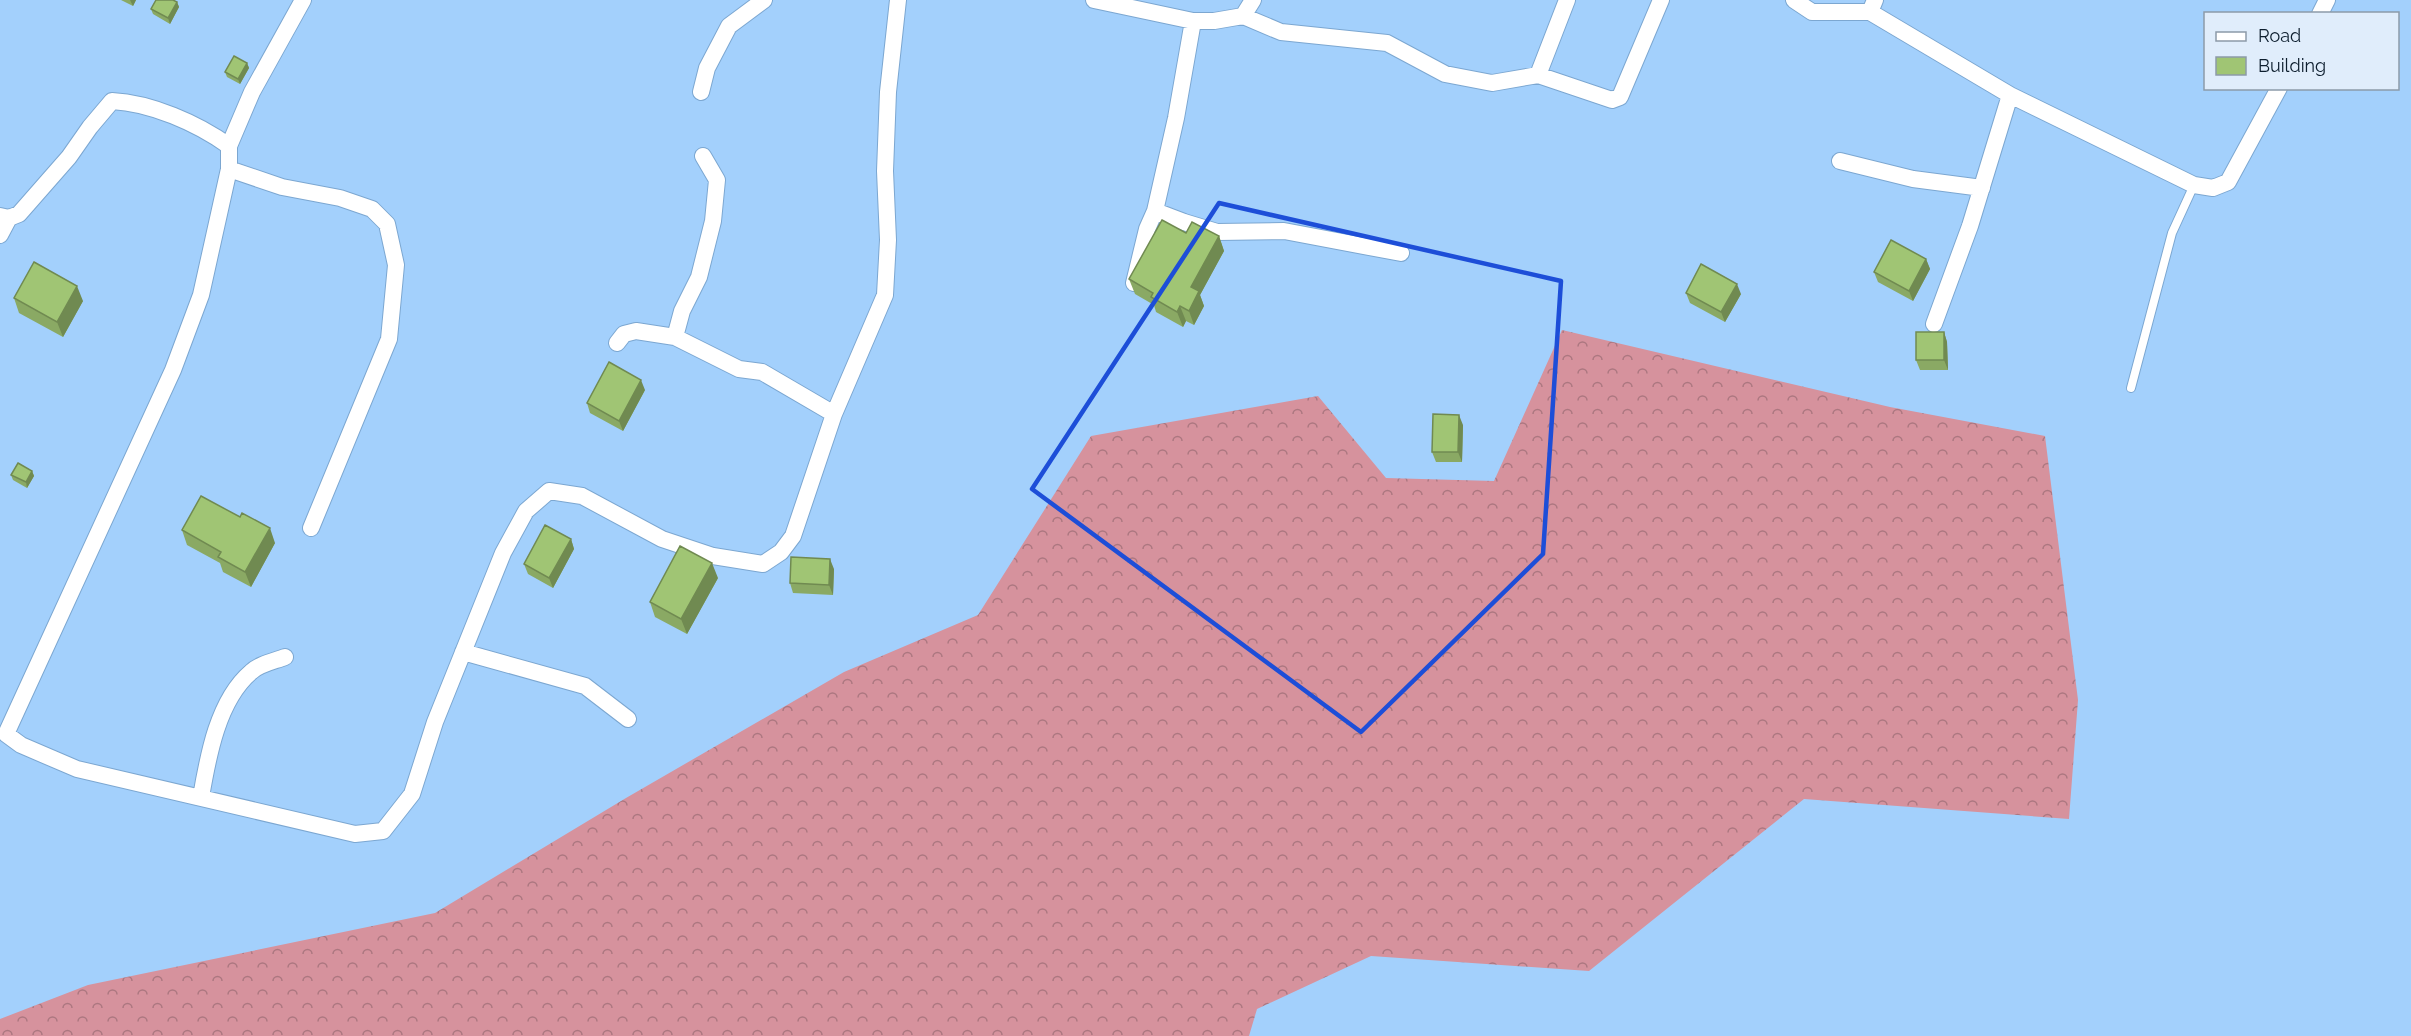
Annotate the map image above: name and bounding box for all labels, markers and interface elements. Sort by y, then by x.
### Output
legend [2204,12,2399,90]
text: Road [2258,25,2301,46]
text: Building [2258,55,2326,76]

